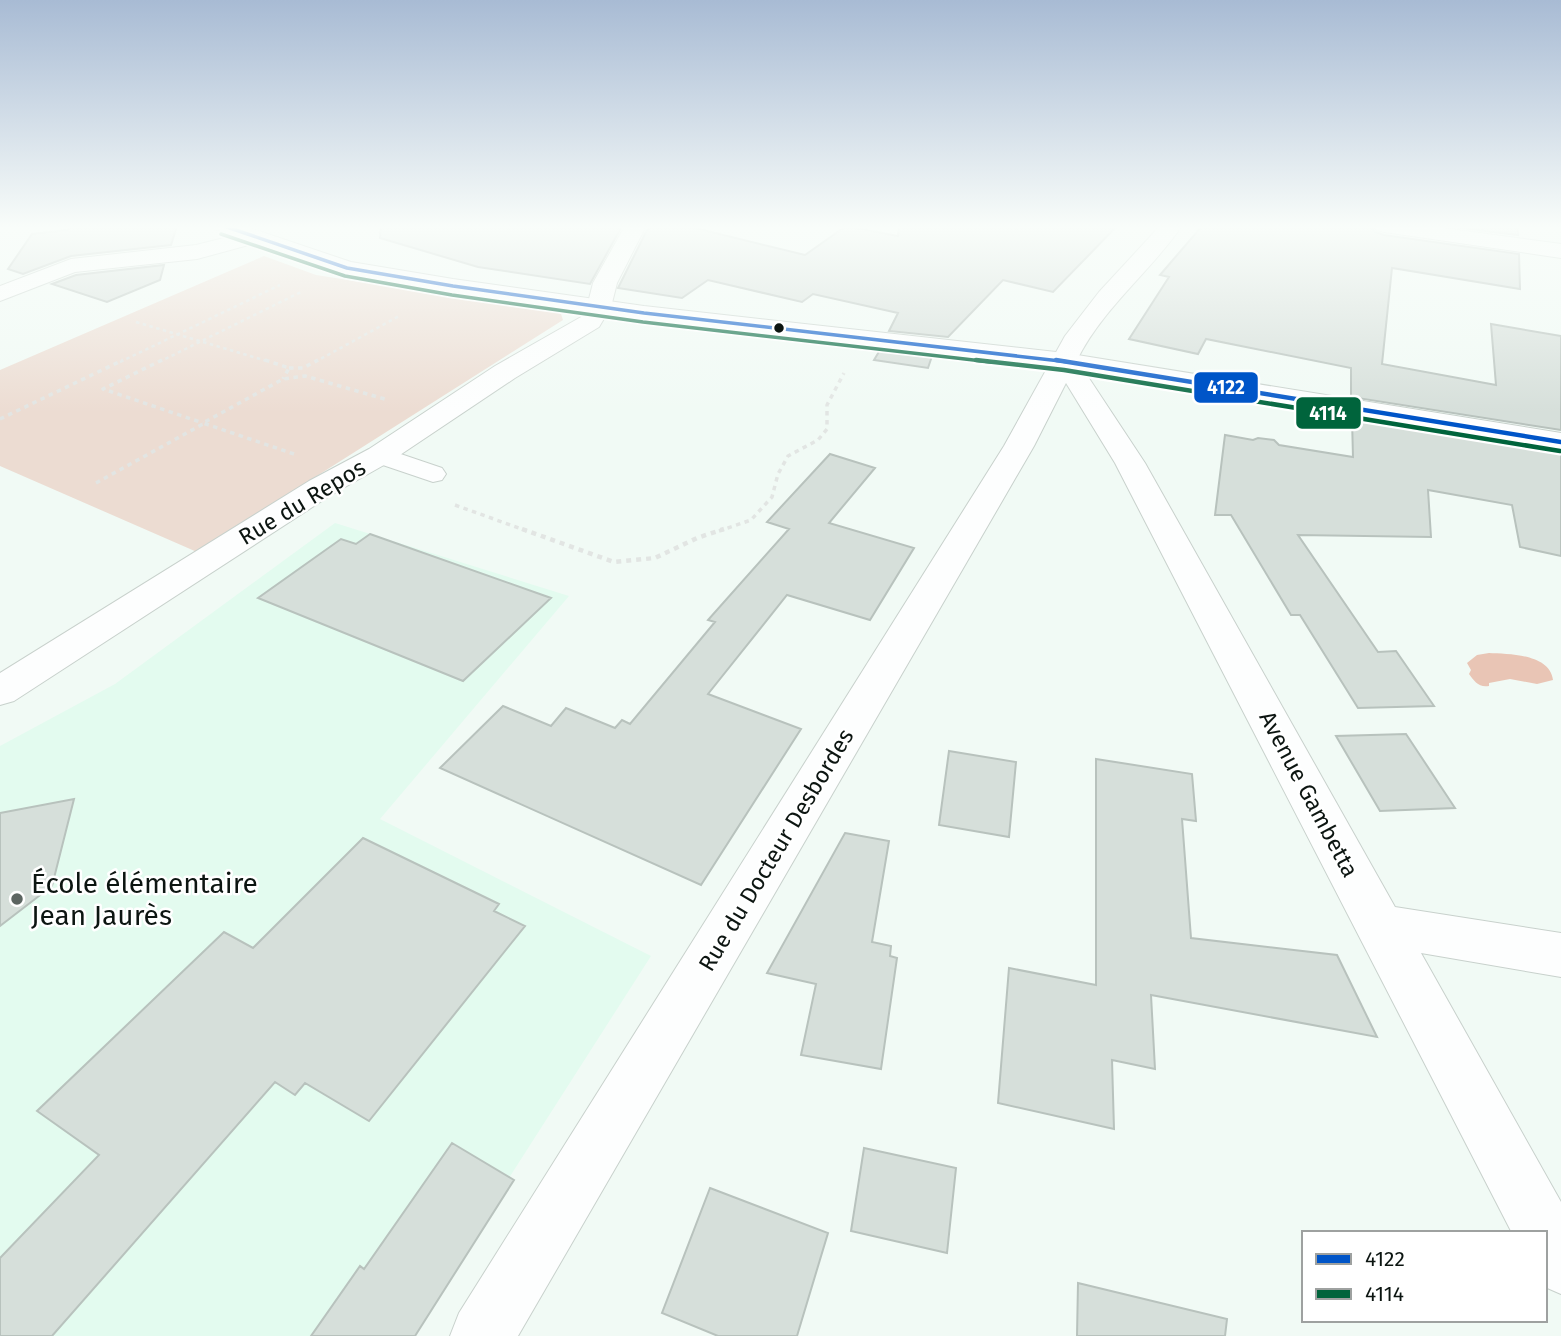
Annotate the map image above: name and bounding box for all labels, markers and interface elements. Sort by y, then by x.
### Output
unlabelled marker [772,321,786,335]
line badge: 4122 [1193,371,1259,404]
text: 4122 [1207,376,1245,399]
line badge: 4114 [1295,396,1362,430]
text: 4114 [1309,402,1347,425]
street label: Rue du Repos [233,453,371,551]
street label: Avenue Gambetta [1253,706,1365,882]
street label: Rue du Docteur Desbordes [692,724,860,976]
place label: École élémentaire Jean Jaurès [31,867,258,932]
marker: École élémentaire Jean Jaurès [9,891,25,907]
legend [1302,1231,1547,1322]
text: 4122 [1365,1246,1405,1272]
text: 4114 [1365,1281,1404,1307]

